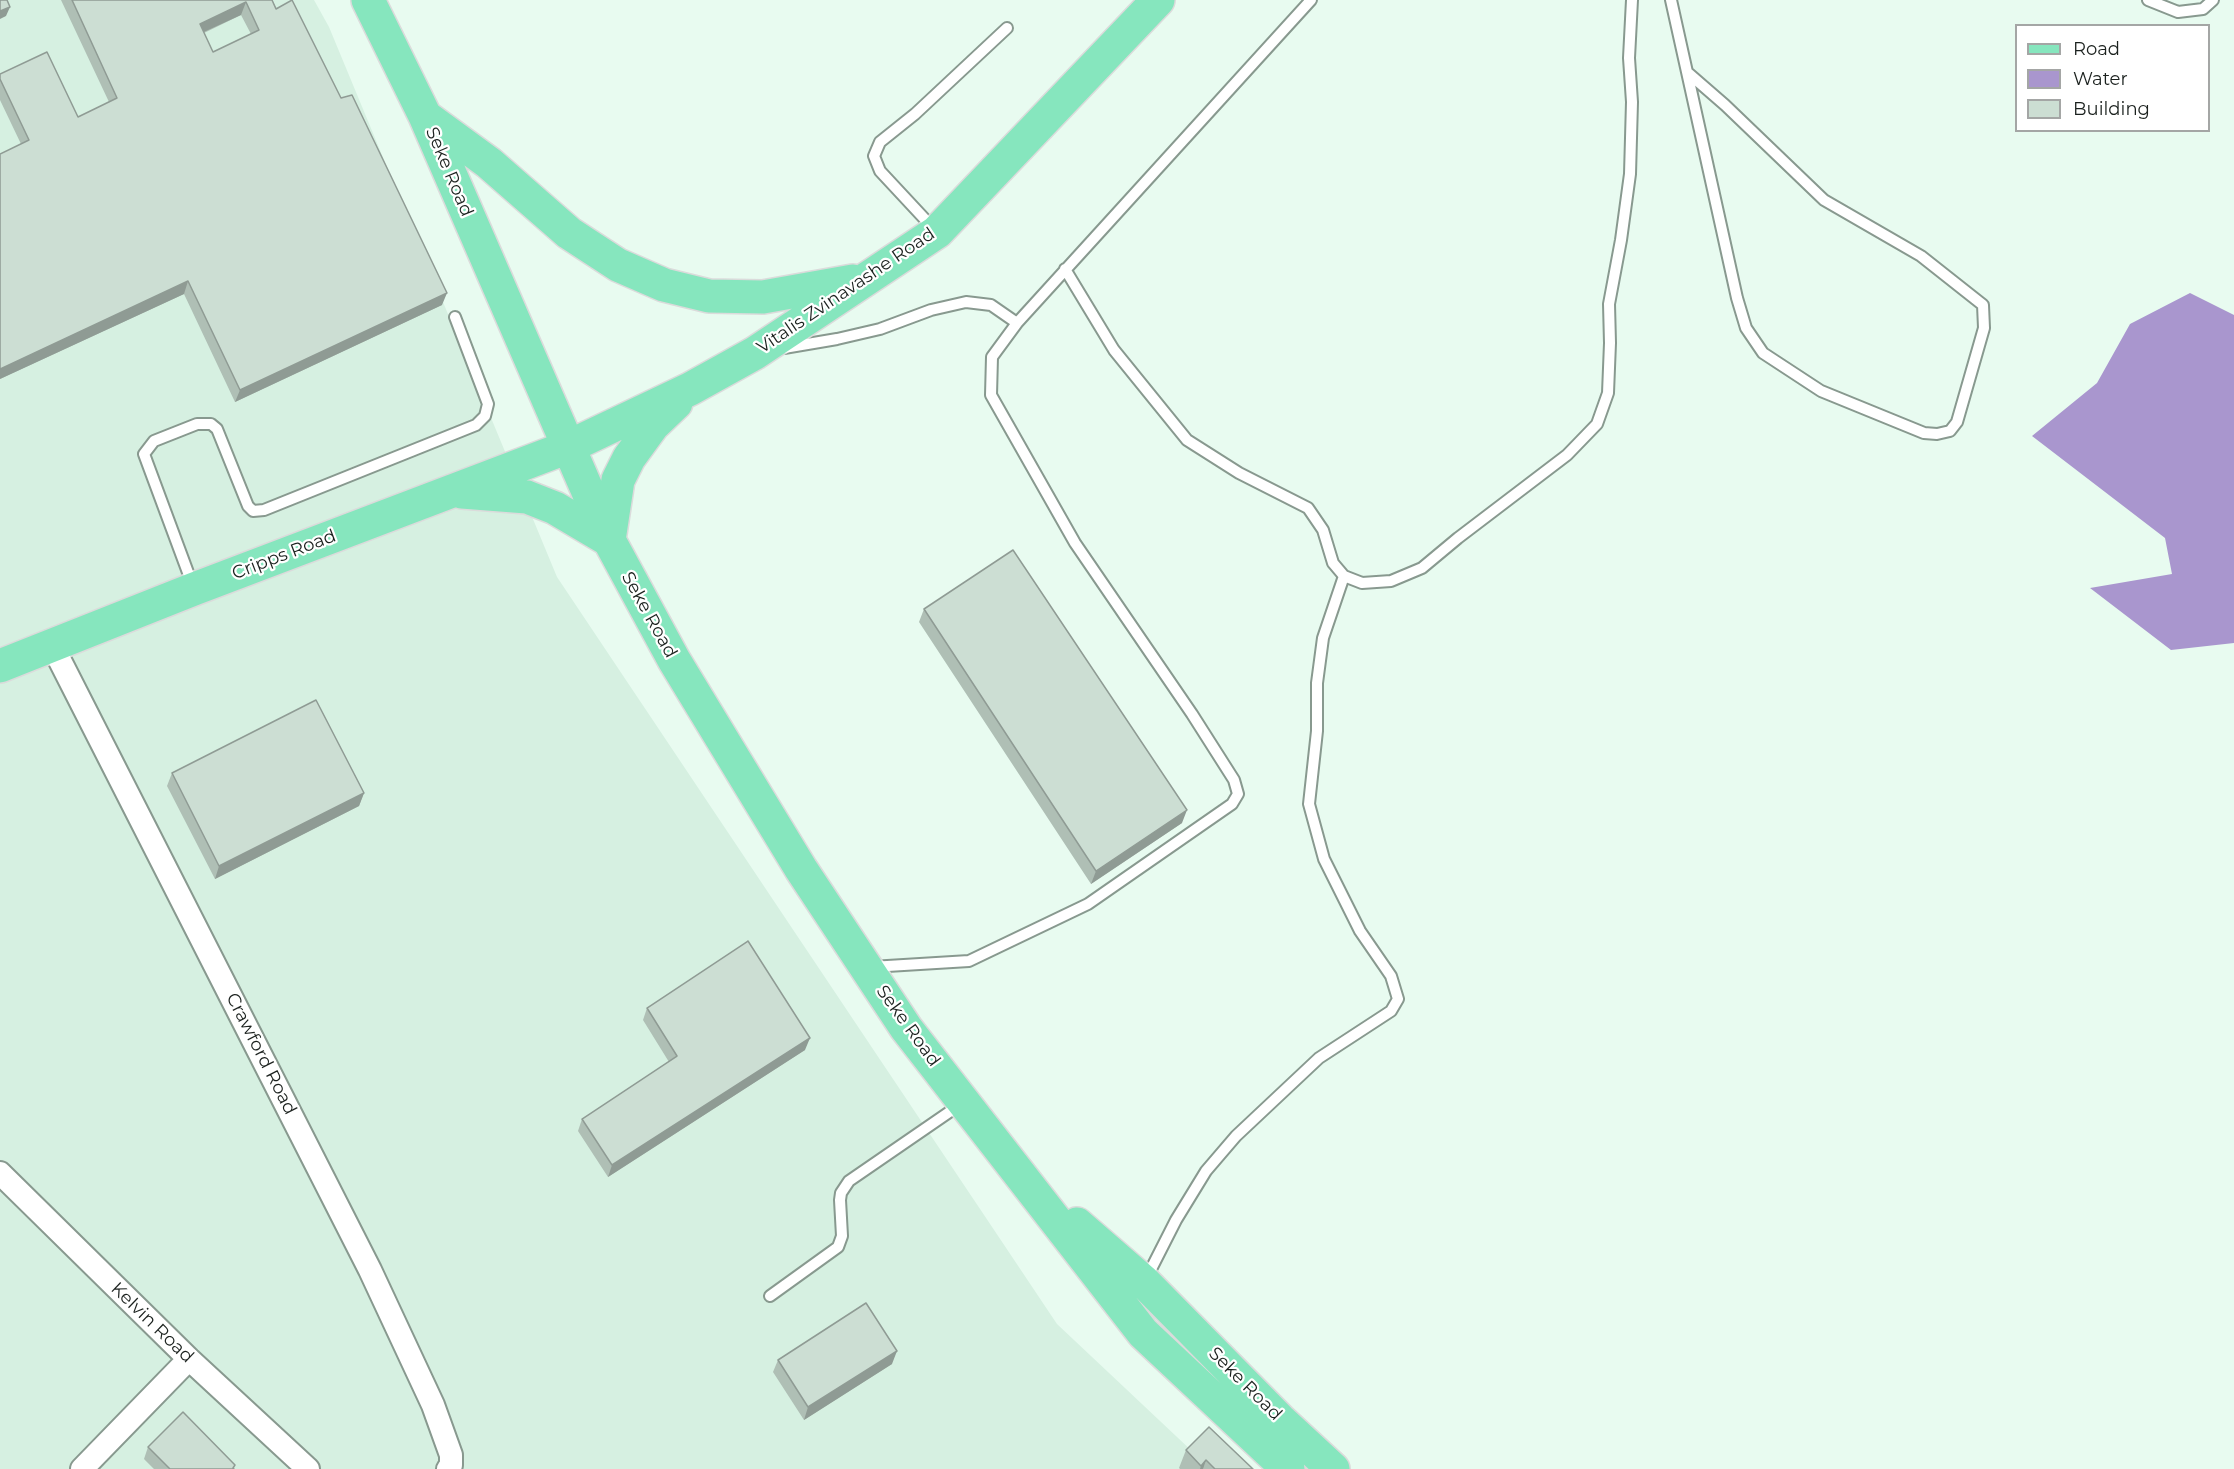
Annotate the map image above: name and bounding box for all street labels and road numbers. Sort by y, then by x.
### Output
street label: Seke Road [421,124,477,220]
street label: Vitalis Zvinavashe Road [753,223,939,359]
street label: Cripps Road [229,525,339,585]
street label: Seke Road [617,568,681,662]
street label: Seke Road [871,981,945,1071]
street label: Crawford Road [221,990,301,1118]
street label: Kelvin Road [106,1278,198,1368]
street label: Seke Road [1204,1343,1286,1425]

